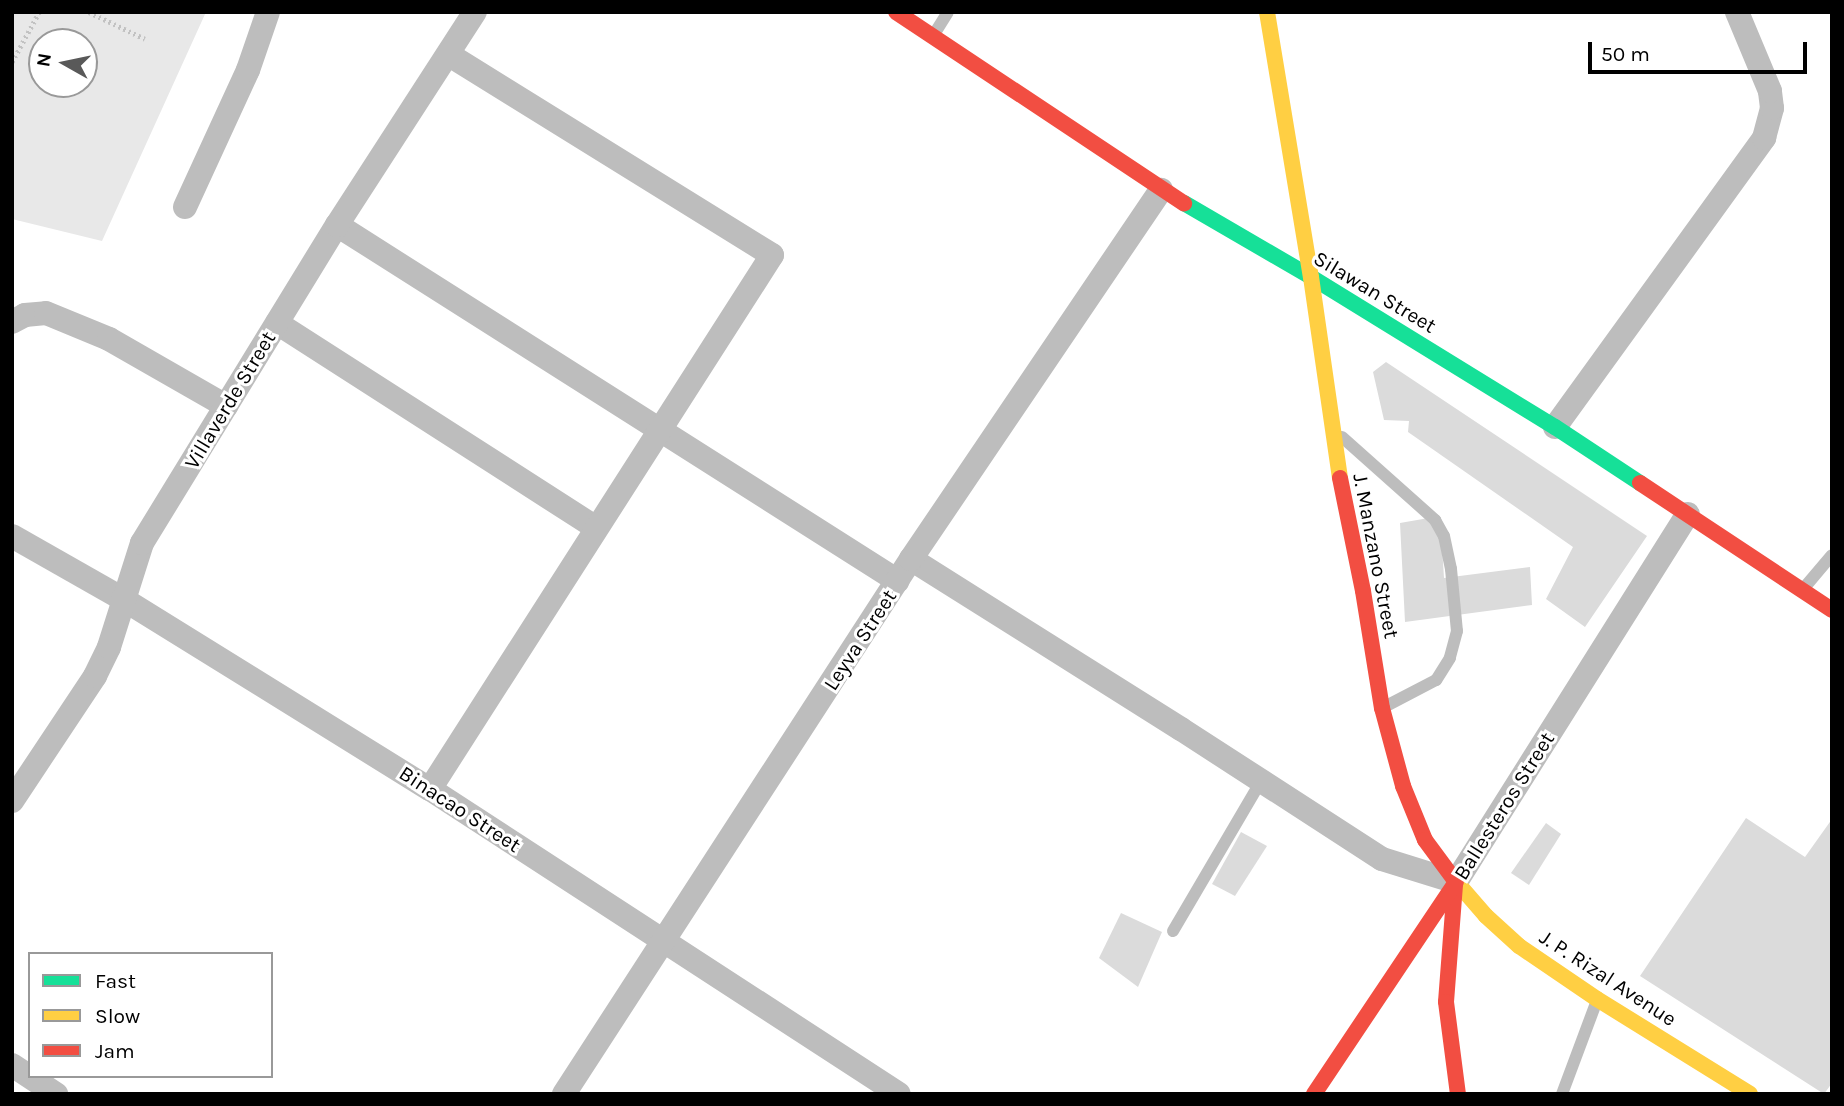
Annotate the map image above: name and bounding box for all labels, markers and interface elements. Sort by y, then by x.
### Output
north arrow [28,28,98,98]
scale bar [1592,28,1811,72]
text: 50 m [1601,42,1650,66]
text: N [32,52,56,68]
street label: Silawan Street [1309,246,1441,338]
street label: Villaverde Street [179,327,281,473]
street label: J. Manzano Street [1348,471,1404,641]
street label: Leyva Street [818,585,902,695]
street label: Ballesteros Street [1448,727,1560,885]
street label: Binacao Street [394,760,526,858]
street label: J. P. Rizal Avenue [1535,924,1681,1032]
legend [28,952,273,1078]
text: Fast [95,969,136,993]
text: Slow [95,1004,140,1028]
text: Jam [95,1039,135,1063]

